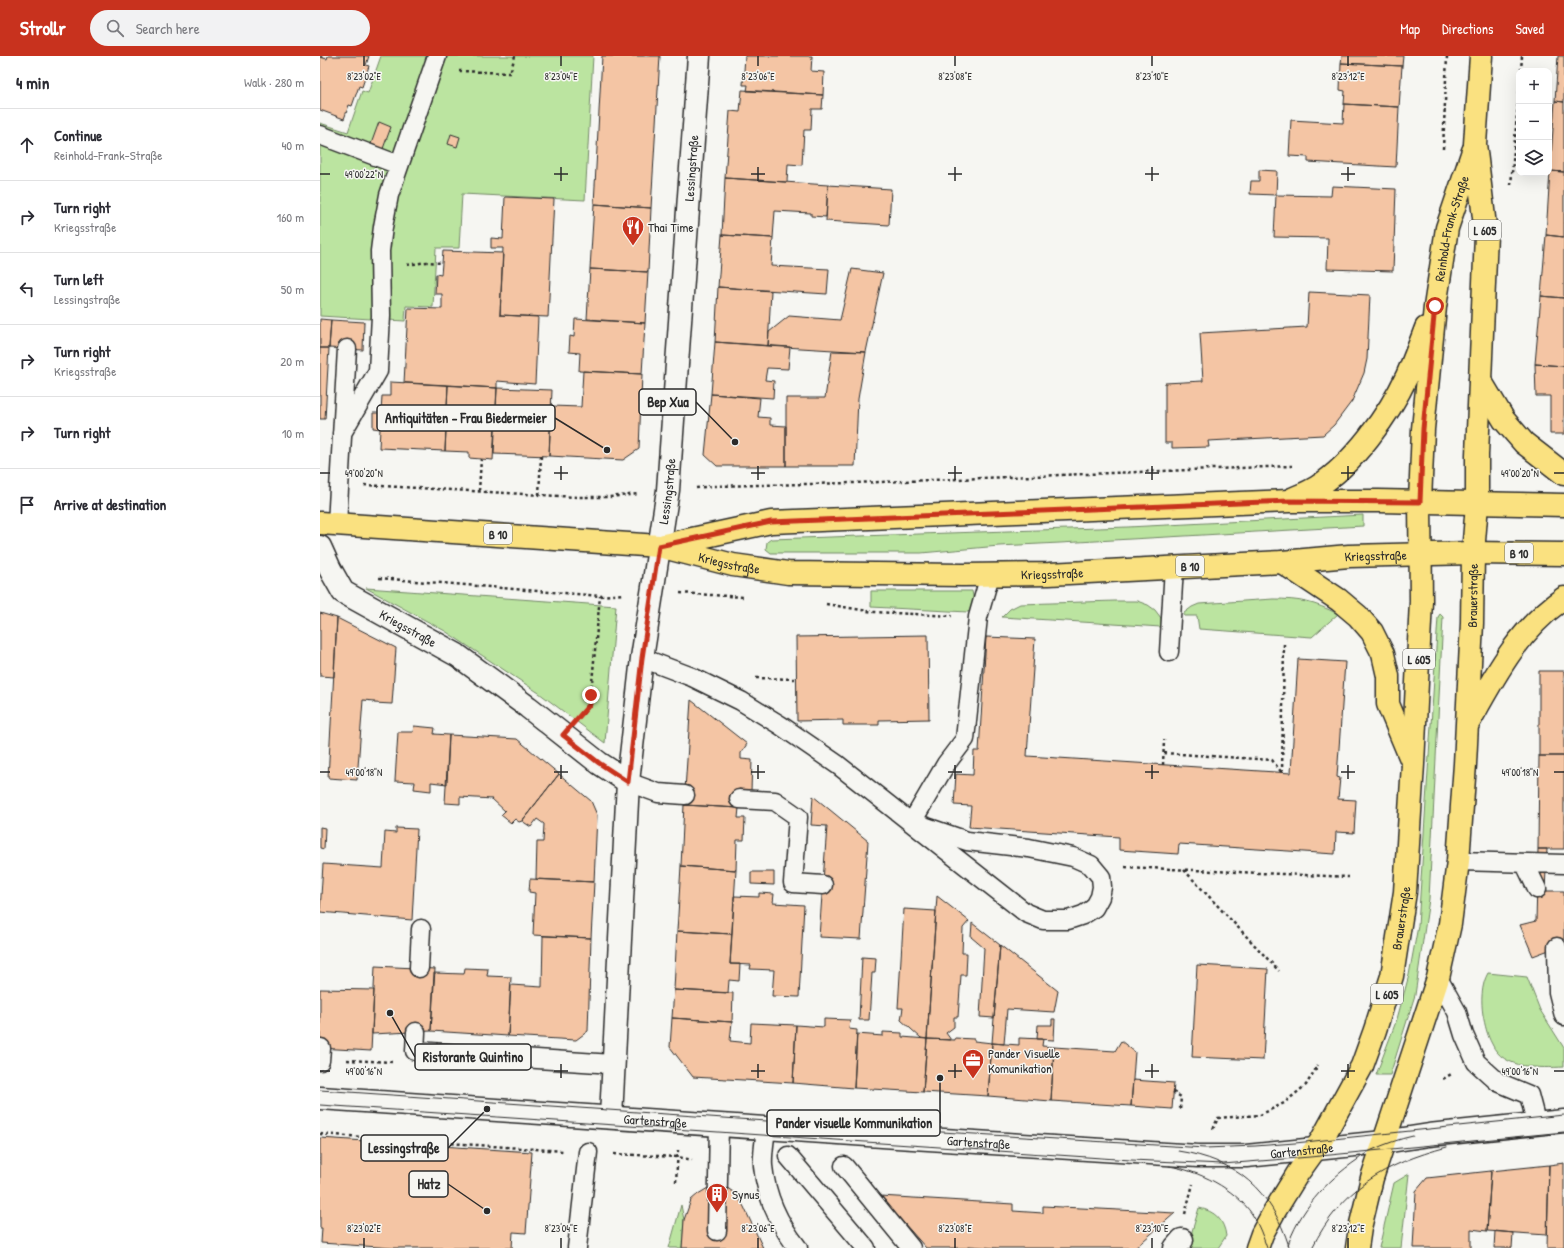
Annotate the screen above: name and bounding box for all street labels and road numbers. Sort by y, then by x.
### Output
street label: Lessingstraße [680,134,702,202]
street label: Reinhold-Frank-Straße [1430,173,1473,283]
road number: L 605 [1469,220,1501,240]
street label: Lessingstraße [654,457,679,525]
road number: B 10 [484,524,512,544]
road number: B 10 [1505,543,1533,563]
street label: Kriegsstraße [1344,546,1407,565]
street label: Kriegsstraße [696,547,761,578]
road number: B 10 [1176,556,1204,576]
street label: Kriegsstraße [1021,563,1084,583]
street label: Brauerstraße [1463,563,1482,628]
street label: Kriegsstraße [376,605,440,651]
road number: L 605 [1403,649,1435,669]
street label: Brauerstraße [1387,886,1414,951]
road number: L 605 [1371,984,1403,1004]
street label: Gartenstraße [623,1110,688,1132]
street label: Gartenstraße [946,1131,1011,1153]
street label: Gartenstraße [1269,1138,1334,1163]

